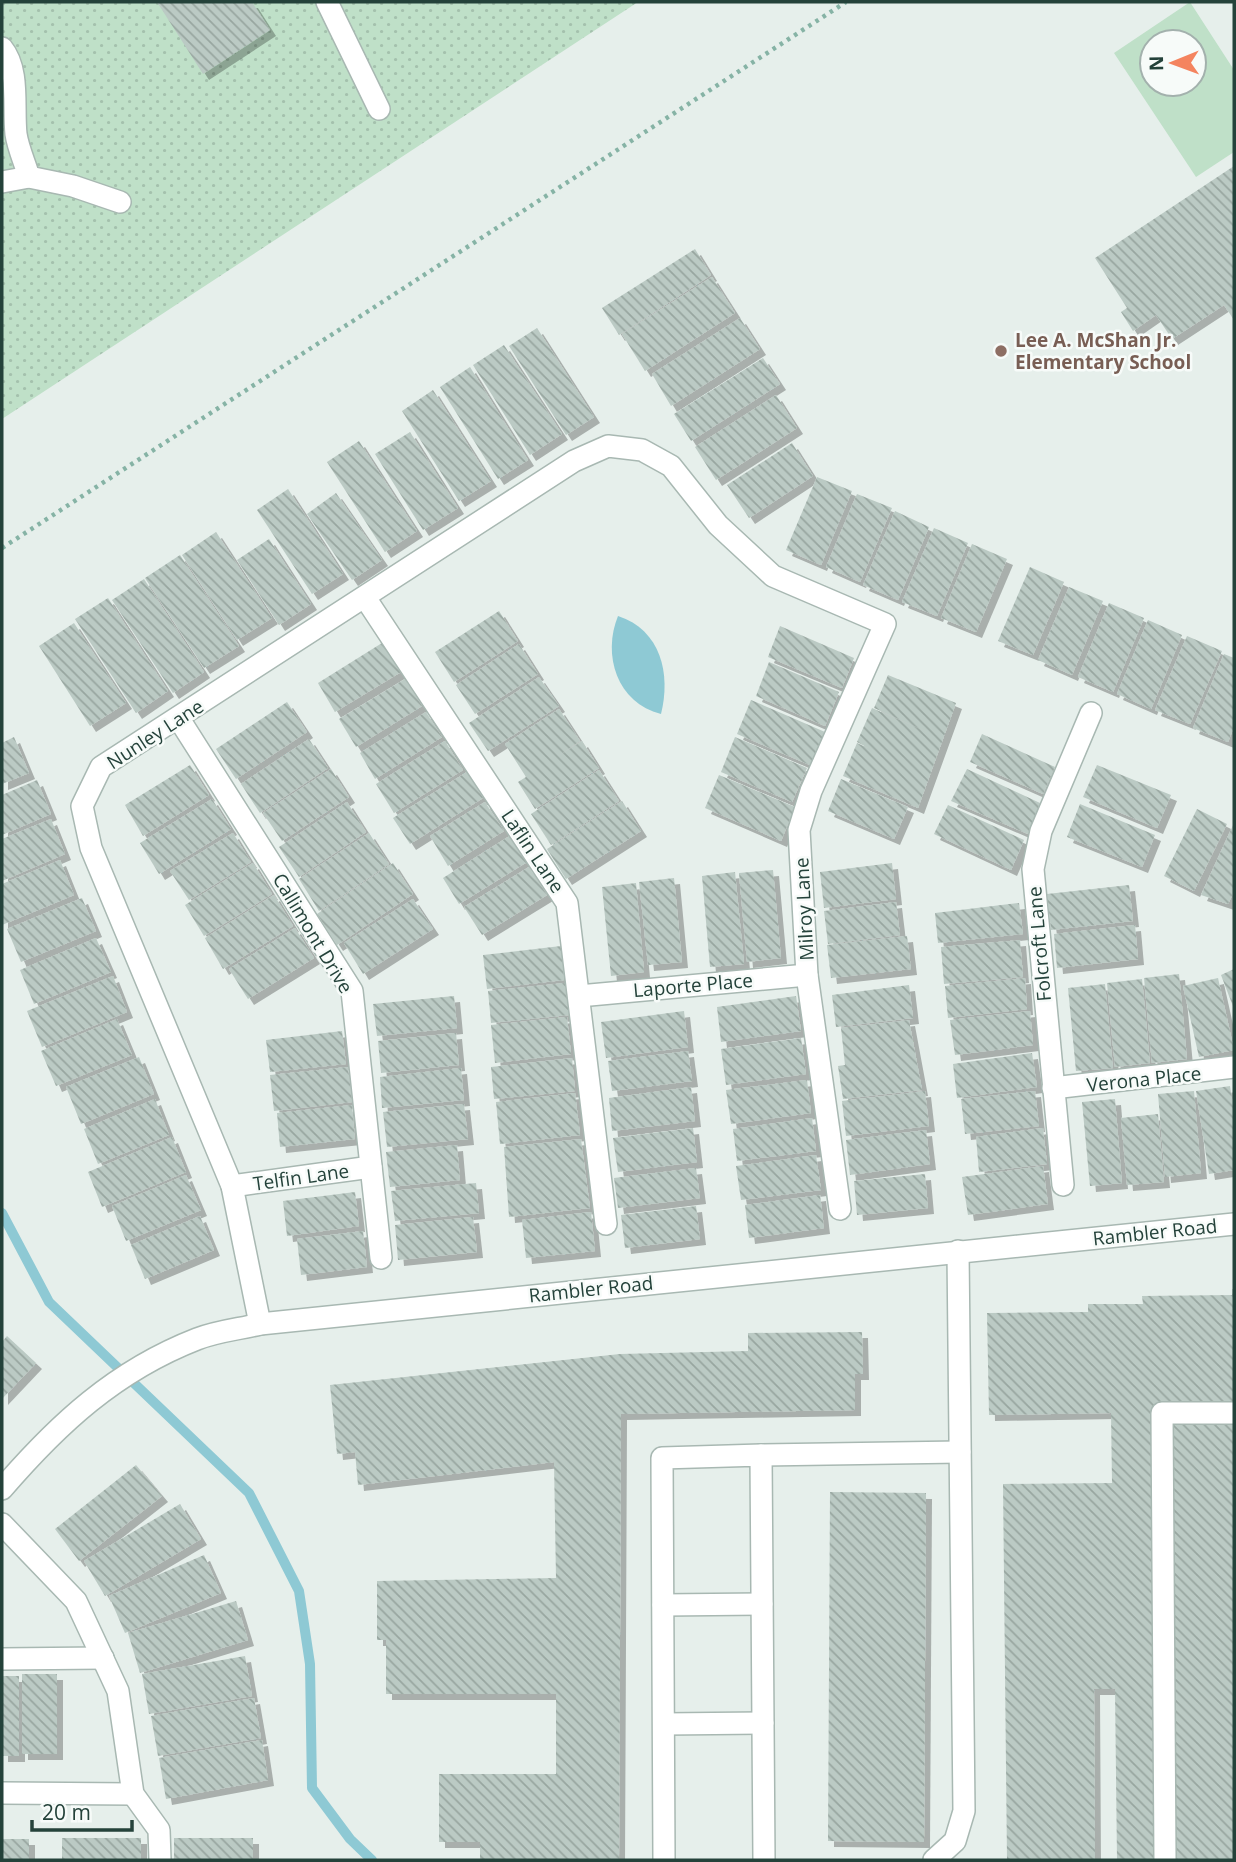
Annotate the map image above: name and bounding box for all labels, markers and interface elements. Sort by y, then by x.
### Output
north arrow [1138,28,1208,98]
text: N [1143,55,1169,71]
place label: Lee A. McShan Jr. Elementary School [1015,327,1191,375]
marker: Lee A. McShan Jr. Elementary School [993,343,1009,359]
street label: Nunley Lane [102,693,208,775]
street label: Laflin Lane [495,804,571,898]
street label: Milroy Lane [788,857,820,961]
street label: Callimont Drive [267,868,359,998]
street label: Folcroft Lane [1021,885,1057,1003]
street label: Laporte Place [632,967,754,1003]
street label: Verona Place [1086,1060,1202,1098]
street label: Telfin Lane [251,1157,351,1197]
street label: Rambler Road [1091,1213,1219,1251]
street label: Rambler Road [527,1270,655,1308]
scale bar [32,1788,131,1832]
text: 20 m [42,1798,91,1826]

